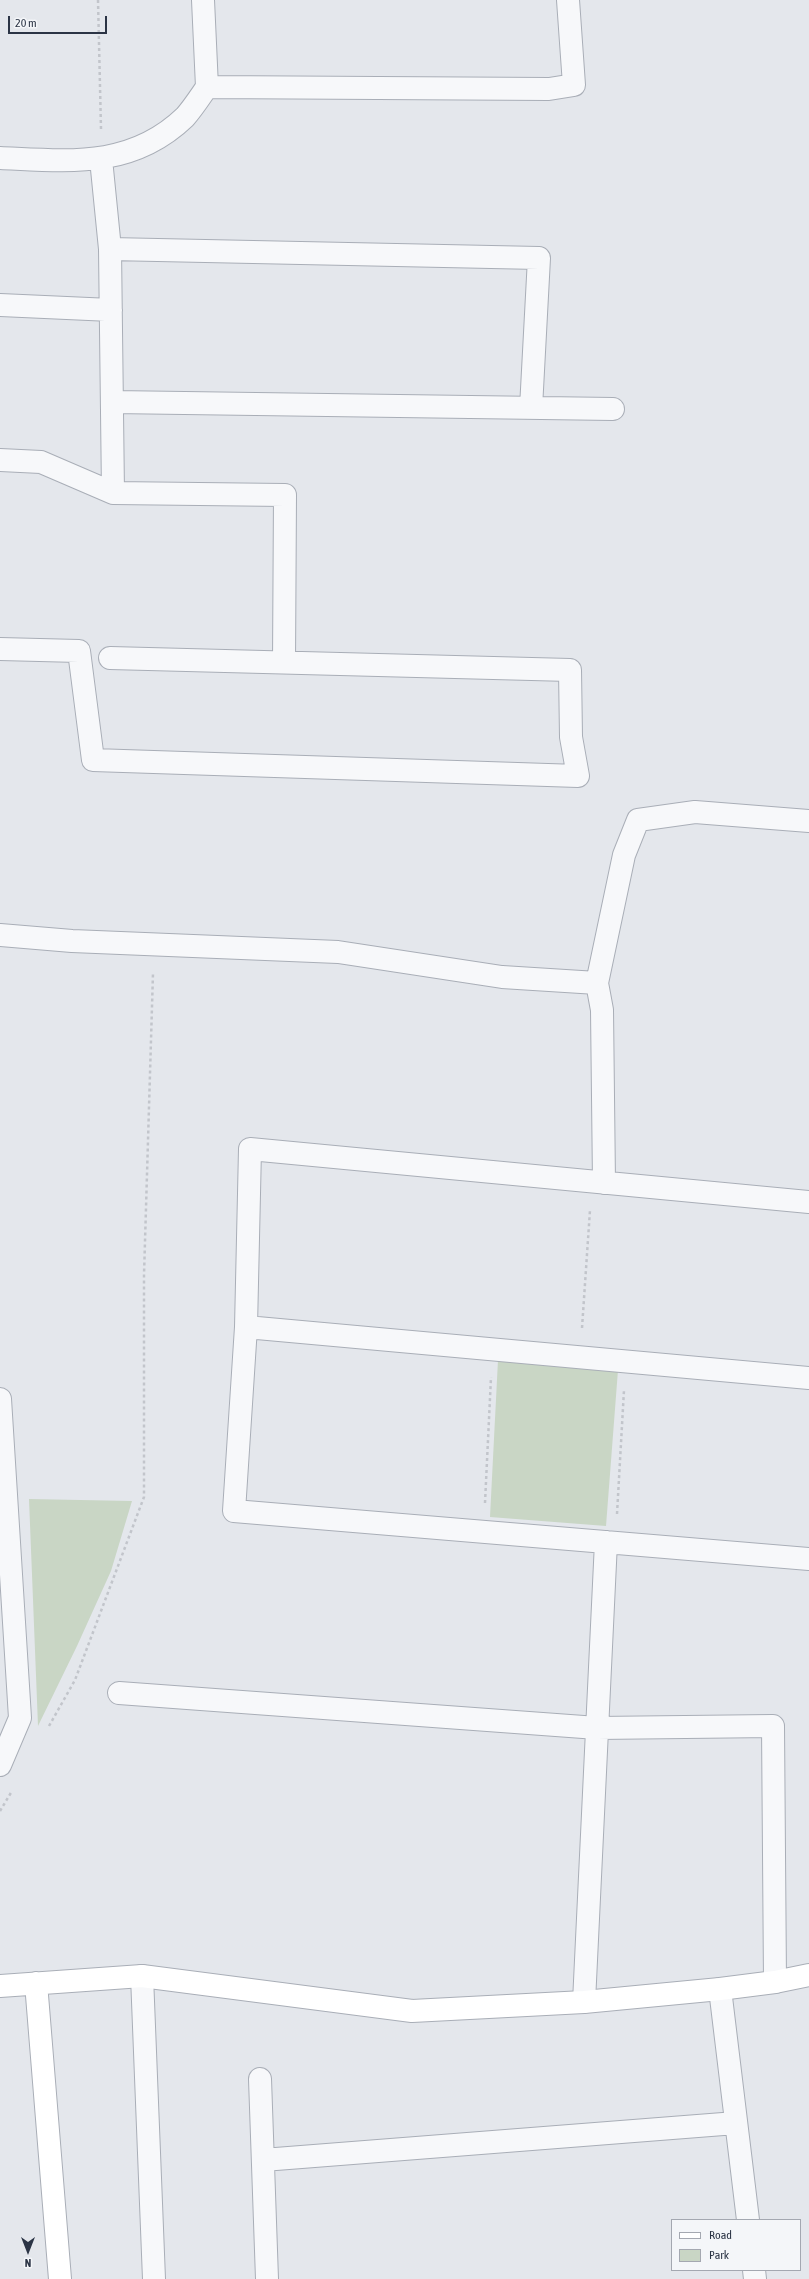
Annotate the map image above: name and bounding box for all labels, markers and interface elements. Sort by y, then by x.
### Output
scale bar [10,8,109,34]
text: 20 m [15,16,37,30]
legend [671,2219,801,2271]
text: Road [709,2228,732,2242]
north arrow [8,2231,48,2271]
text: Park [709,2248,729,2262]
text: N [25,2257,31,2269]

